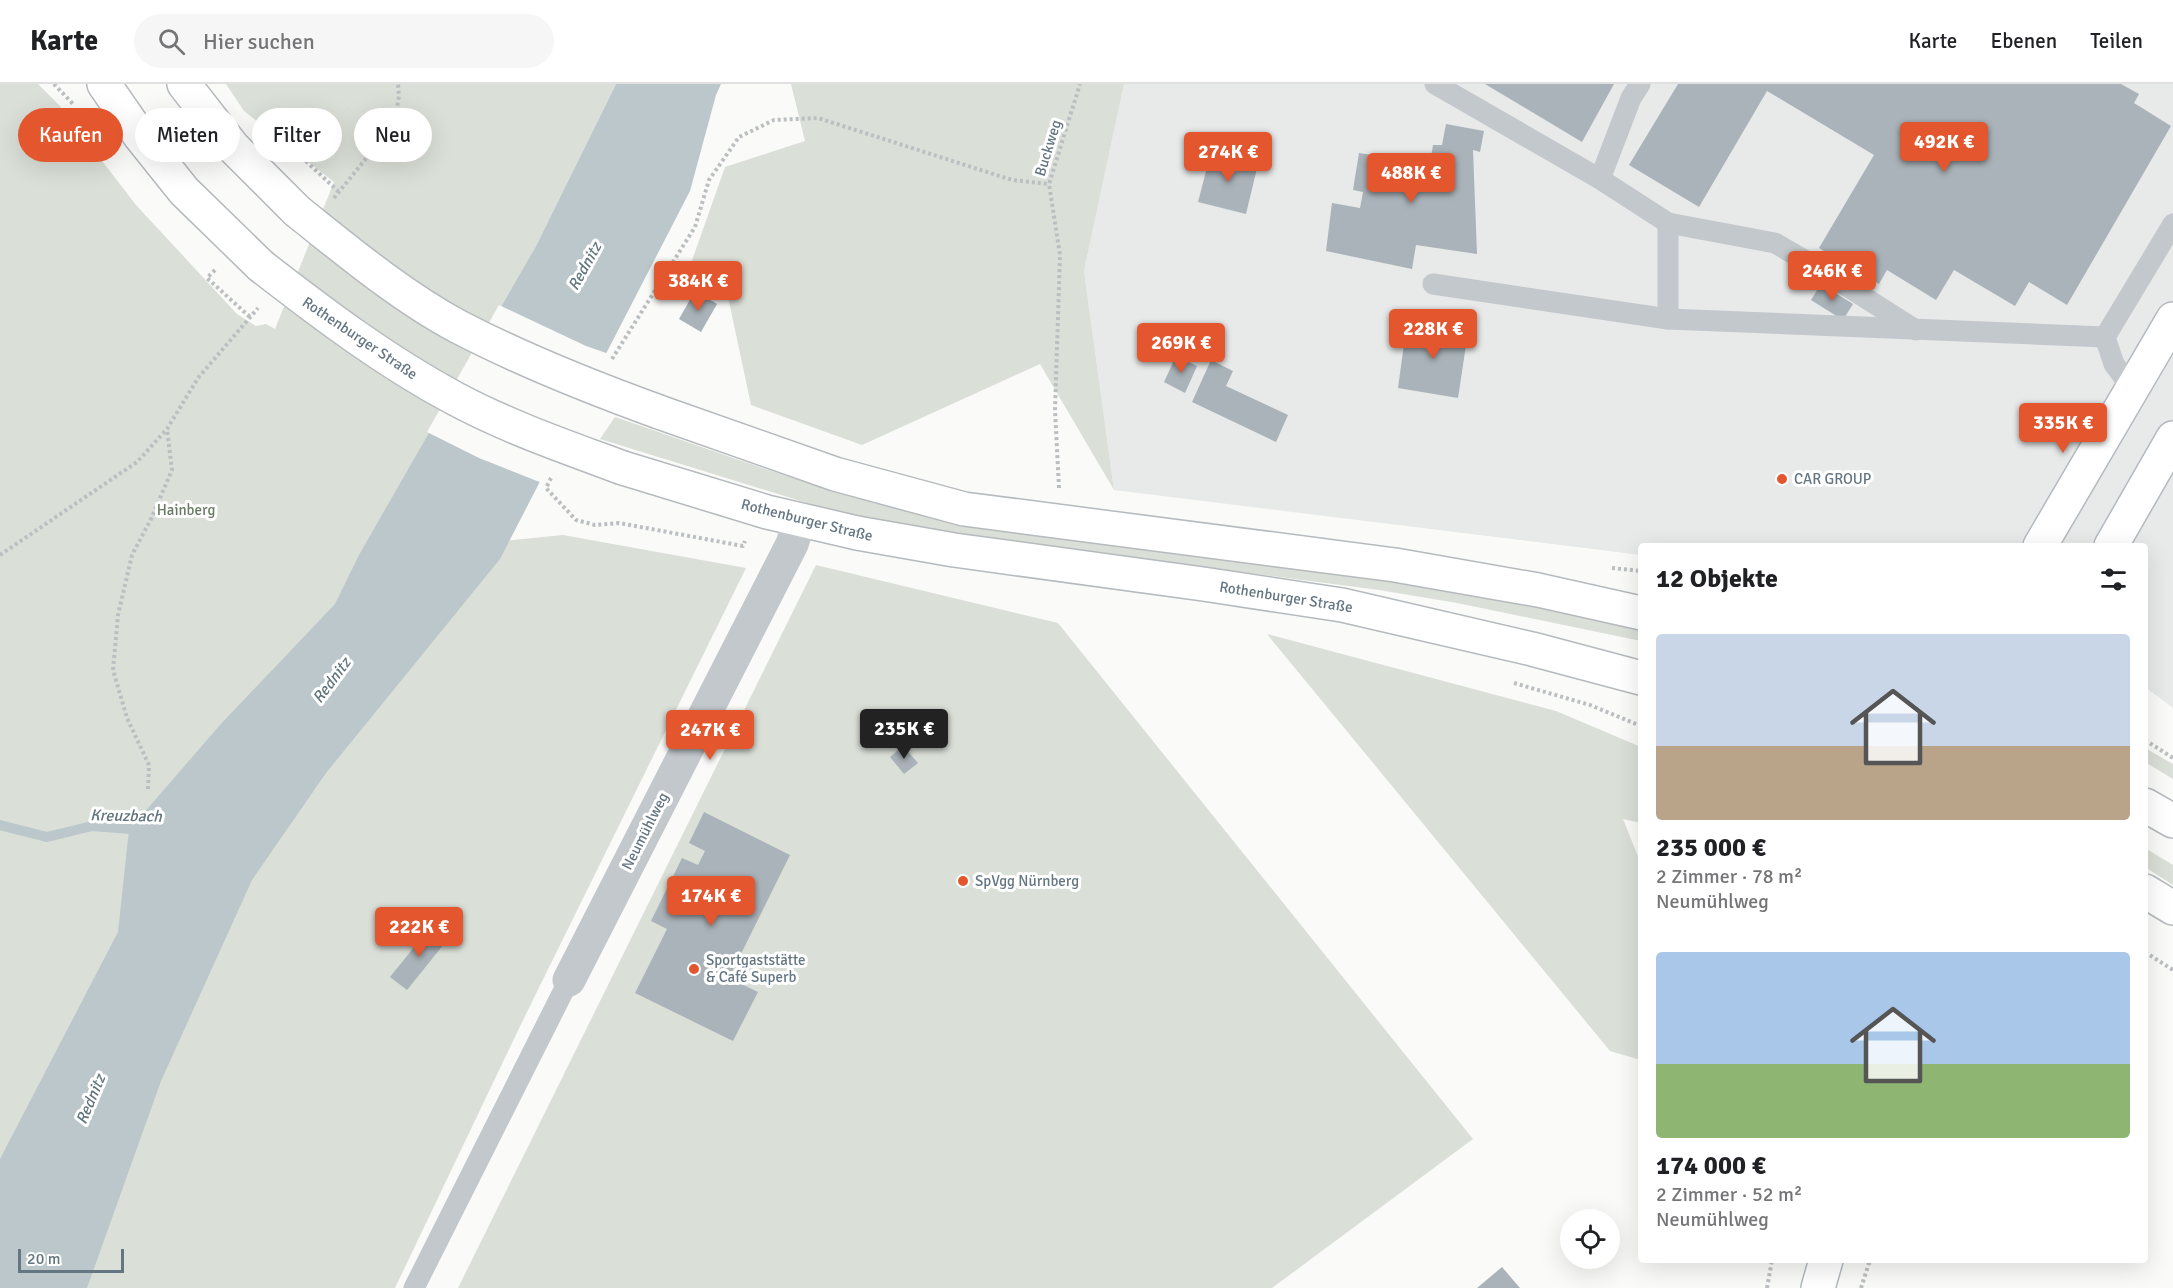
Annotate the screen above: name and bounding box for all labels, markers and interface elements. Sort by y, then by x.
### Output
search box [134,14,554,68]
text: Karte [30,24,98,58]
icon: search [155,25,188,58]
text: Hier suchen [203,28,315,55]
text: Karte [1908,28,1957,54]
text: Ebenen [1990,28,2057,54]
text: Teilen [2090,28,2143,54]
chip: Kaufen [18,108,123,162]
chip: Mieten [135,108,240,162]
chip: Filter [252,108,342,162]
chip: Neu [354,108,432,162]
street label: Buckweg [1031,118,1065,178]
pin: 492K € [1895,122,1993,173]
text: 492K € [1914,129,1974,154]
pin: 274K € [1179,132,1277,183]
text: 274K € [1198,139,1258,164]
pin: 488K € [1362,153,1460,204]
text: 488K € [1381,160,1441,185]
water label: Rednitz [564,237,607,294]
pin: 246K € [1783,251,1881,302]
text: 246K € [1802,258,1862,283]
pin: 384K € [649,261,747,312]
text: 384K € [668,268,728,293]
street label: Rothenburger Straße [299,293,421,383]
pin: 228K € [1384,309,1482,360]
text: 228K € [1403,316,1463,341]
pin: 269K € [1132,323,1230,374]
text: 269K € [1151,330,1211,355]
pin: 335K € [2014,403,2112,454]
text: 335K € [2033,410,2093,435]
place label: CAR GROUP [1794,470,1871,488]
marker: CAR GROUP [1775,472,1789,486]
street label: Rothenburger Straße [739,495,875,545]
park label: Hainberg [157,501,215,519]
text: 12 Objekte [1656,563,1778,595]
icon: filters [2097,563,2130,596]
street label: Rothenburger Straße [1218,578,1354,616]
water label: Rednitz [308,652,356,707]
icon: home [1839,673,1947,781]
pin: 235K € [855,709,953,760]
pin: 247K € [661,710,759,761]
text: 235K € [874,716,934,741]
text: 247K € [680,717,740,742]
street label: Neumühlweg [618,789,672,873]
water label: Kreuzbach [90,805,163,827]
text: 235 000 € [1656,832,1766,864]
text: 2 Zimmer · 78 m² [1656,864,1802,889]
place label: SpVgg Nürnberg [975,872,1079,890]
marker: SpVgg Nürnberg [956,874,970,888]
pin: 174K € [662,876,760,927]
text: 174K € [681,883,741,908]
text: Neumühlweg [1656,889,1769,914]
pin: 222K € [370,907,468,958]
text: 222K € [389,914,449,939]
place label: Sportgaststätte & Café Superb [706,951,806,986]
marker: Sportgaststätte & Café Superb [687,962,701,976]
icon: home [1839,991,1947,1099]
water label: Rednitz [72,1070,111,1127]
text: 174 000 € [1656,1150,1766,1182]
text: 2 Zimmer · 52 m² [1656,1182,1802,1207]
text: Neumühlweg [1656,1207,1769,1232]
map controls [1560,1209,1620,1269]
button: locate [1560,1209,1620,1269]
scale bar [18,1246,124,1274]
text: 20 m [27,1249,61,1269]

